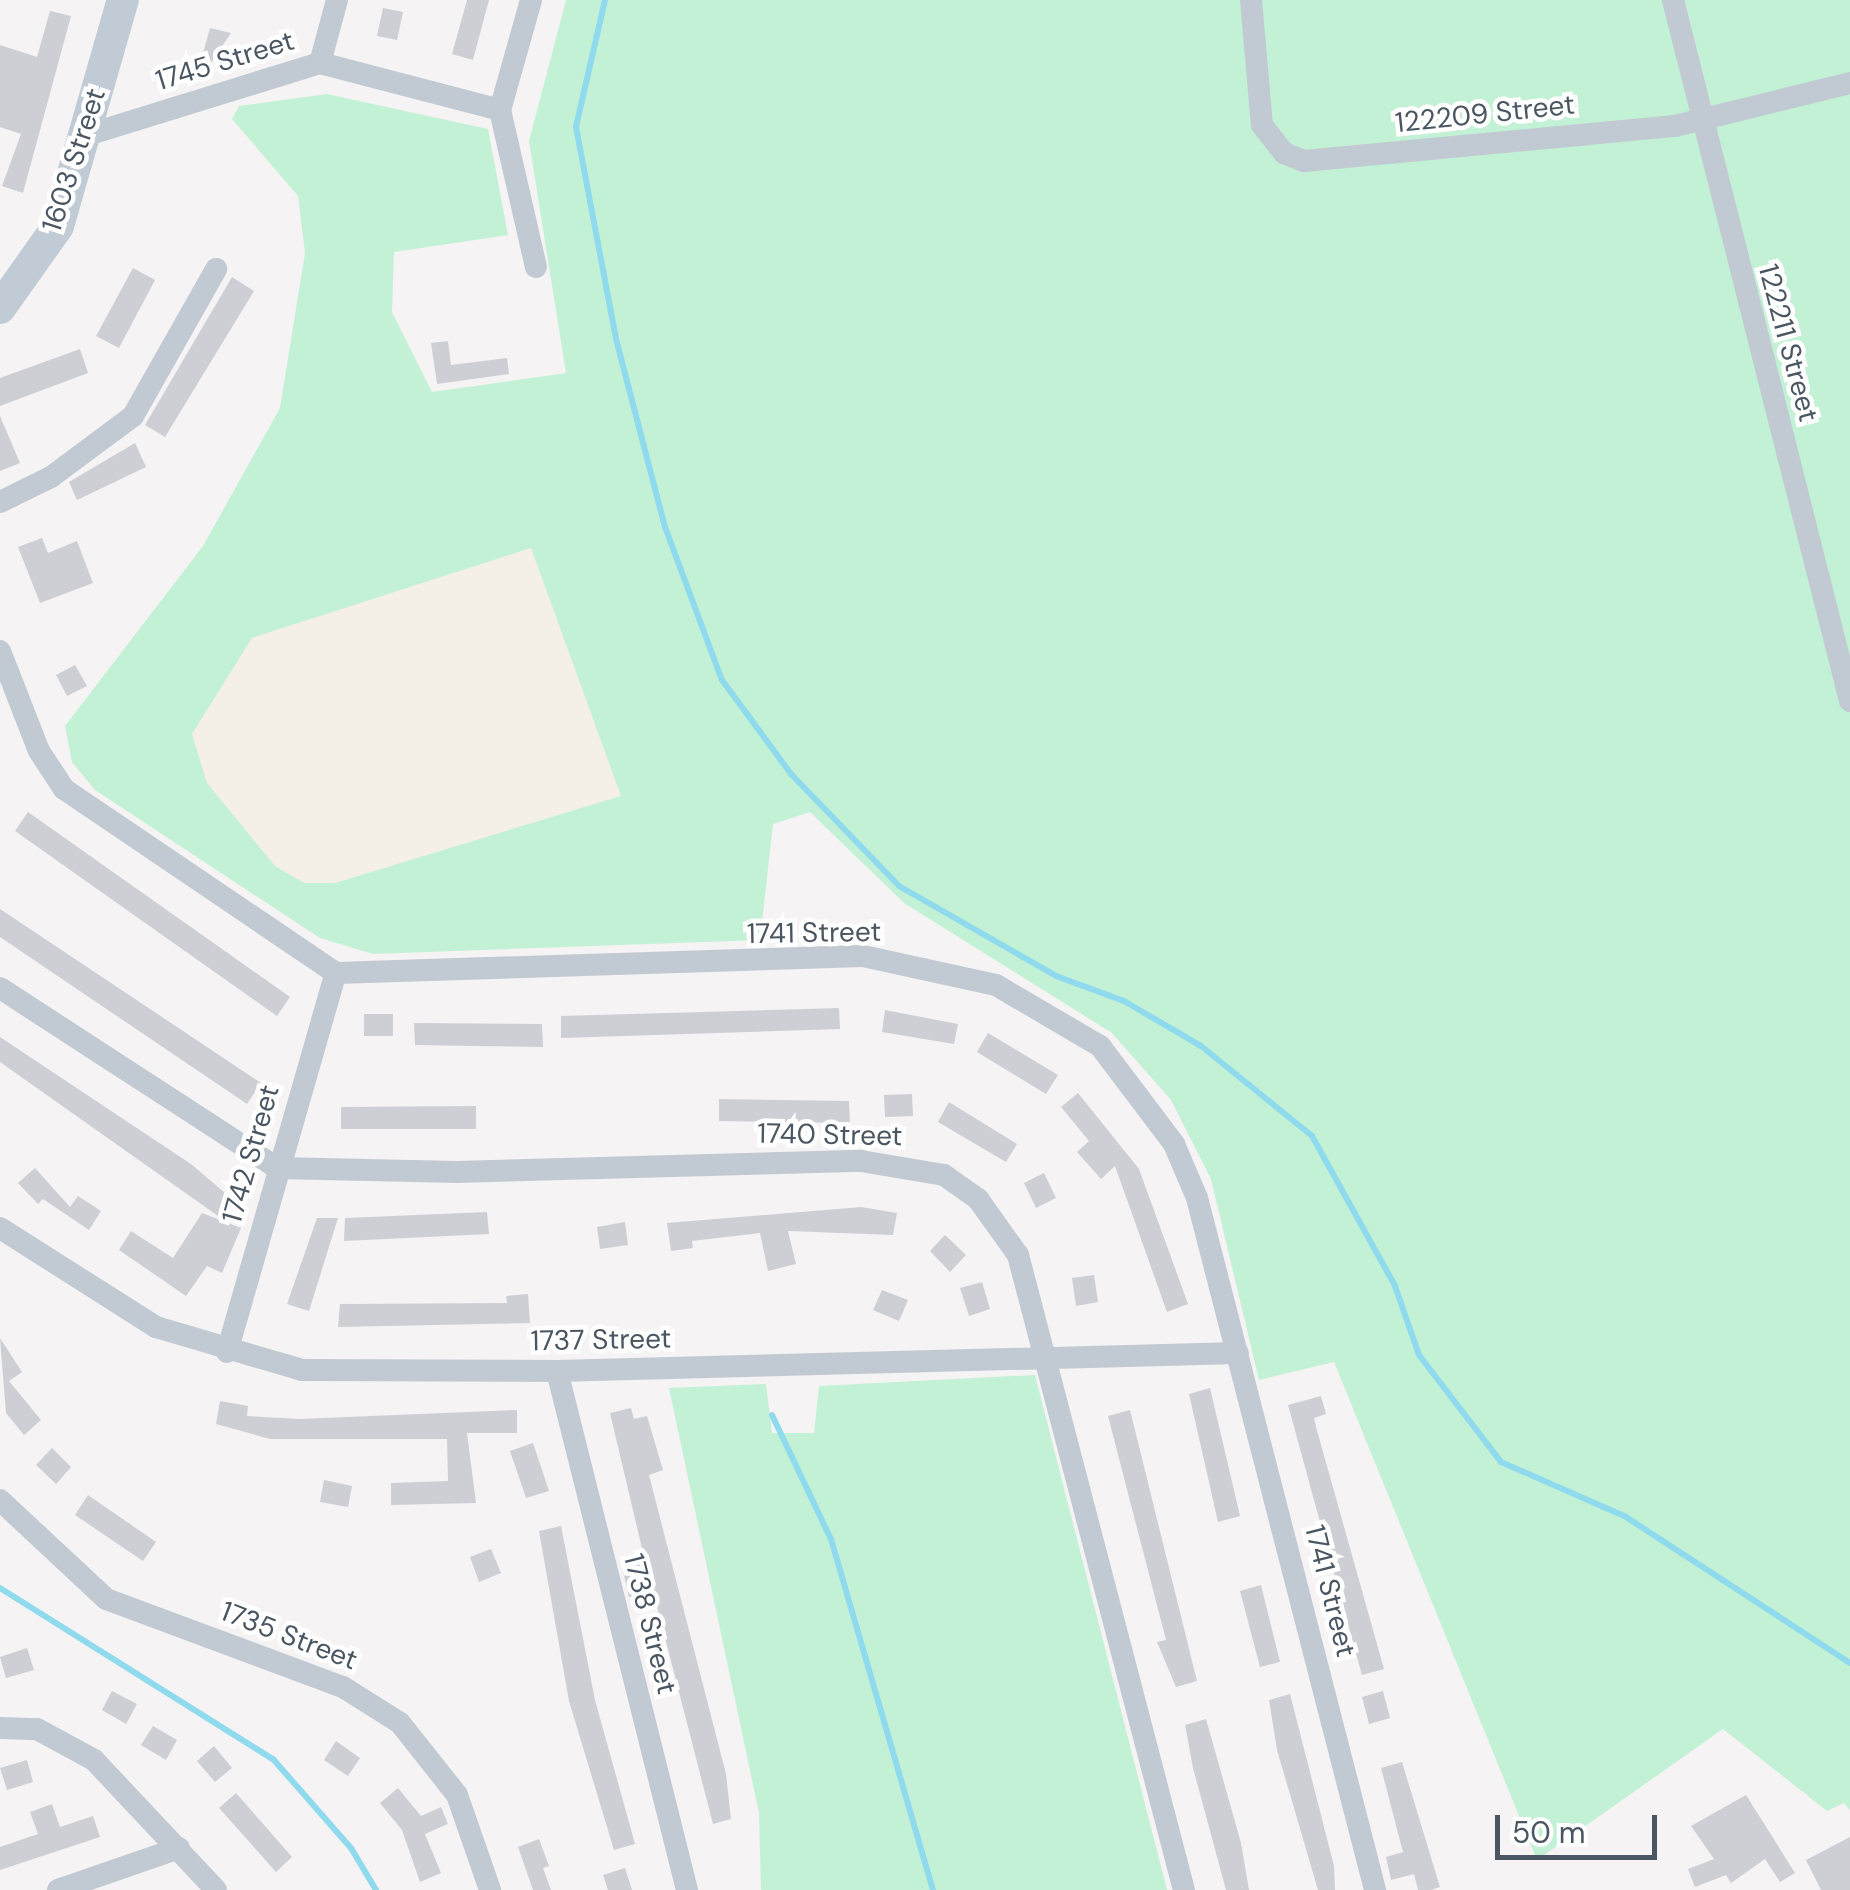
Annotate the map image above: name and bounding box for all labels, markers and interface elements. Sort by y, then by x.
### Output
street label: 1745 Street [152,24,298,98]
street label: 1603 Street [35,84,113,236]
street label: 122209 Street [1394,88,1576,140]
street label: 122211 Street [1751,261,1825,425]
street label: 1741 Street [746,915,882,951]
street label: 1742 Street [215,1081,287,1227]
street label: 1740 Street [757,1117,903,1153]
street label: 1737 Street [530,1322,672,1358]
street label: 1741 Street [1297,1522,1363,1660]
street label: 1738 Street [616,1550,684,1698]
street label: 1735 Street [216,1595,362,1677]
scale bar [1500,1795,1662,1857]
text: 50 m [1512,1813,1586,1852]

